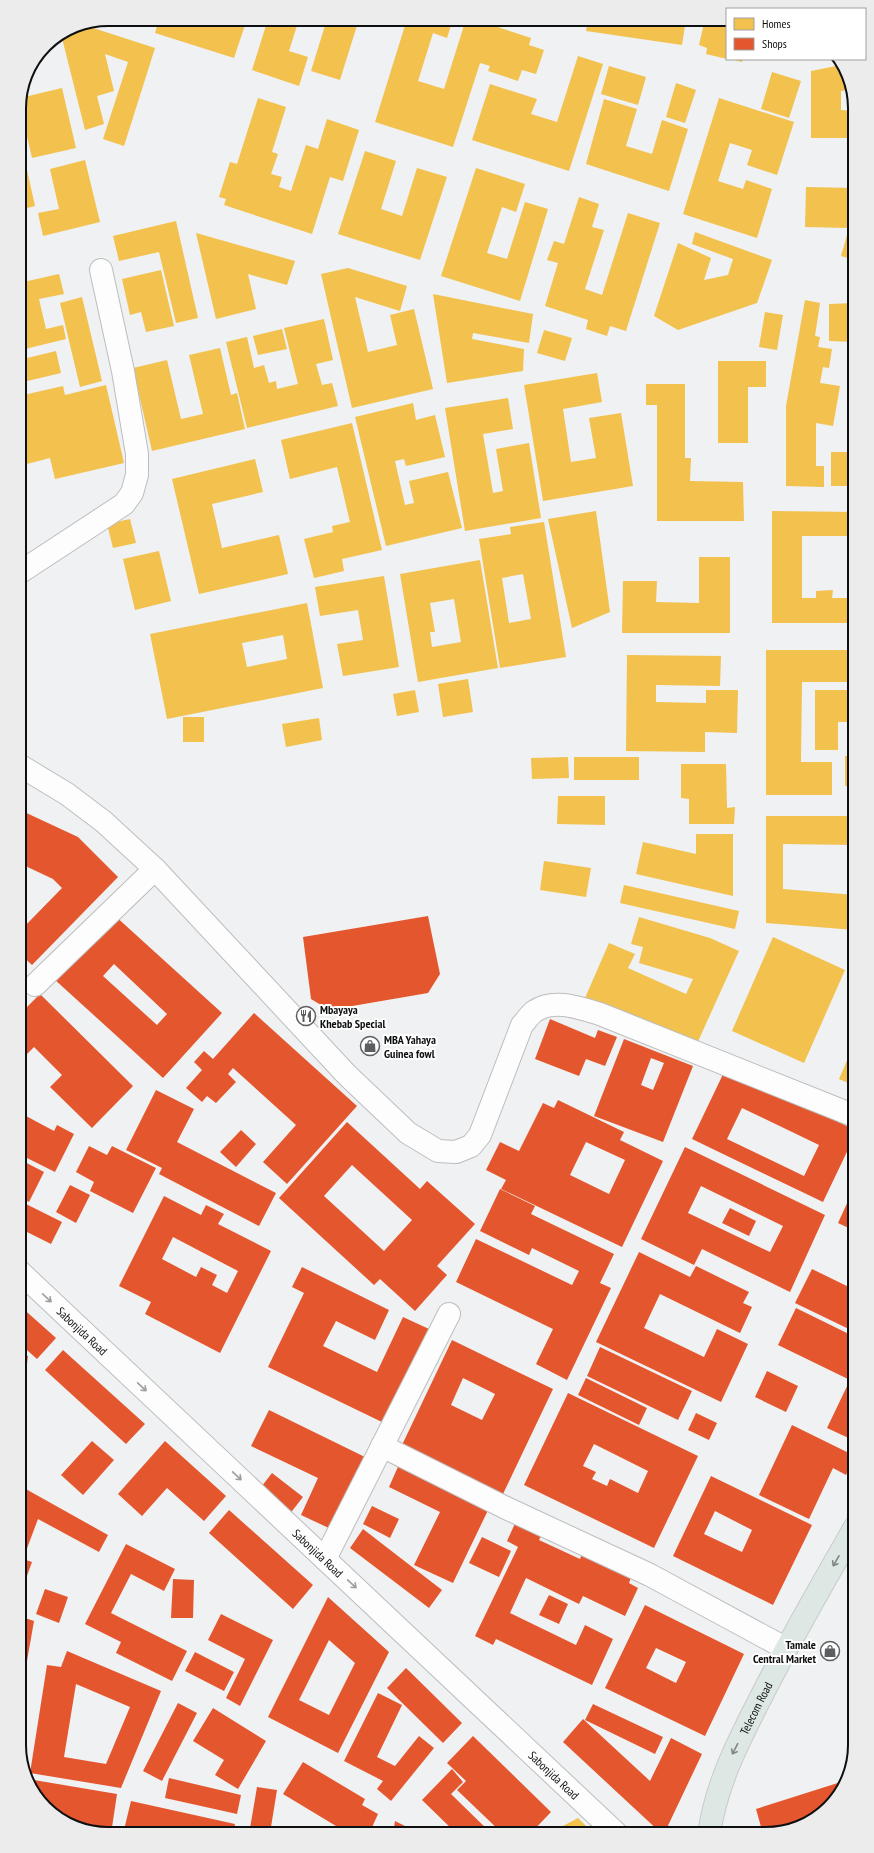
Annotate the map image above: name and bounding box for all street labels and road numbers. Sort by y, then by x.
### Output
street label: Sabonjida Road [54,1303,111,1358]
street label: Sabonjida Road [290,1525,347,1580]
street label: Telecom Road [736,1679,775,1737]
street label: Sabonjida Road [526,1747,583,1802]

